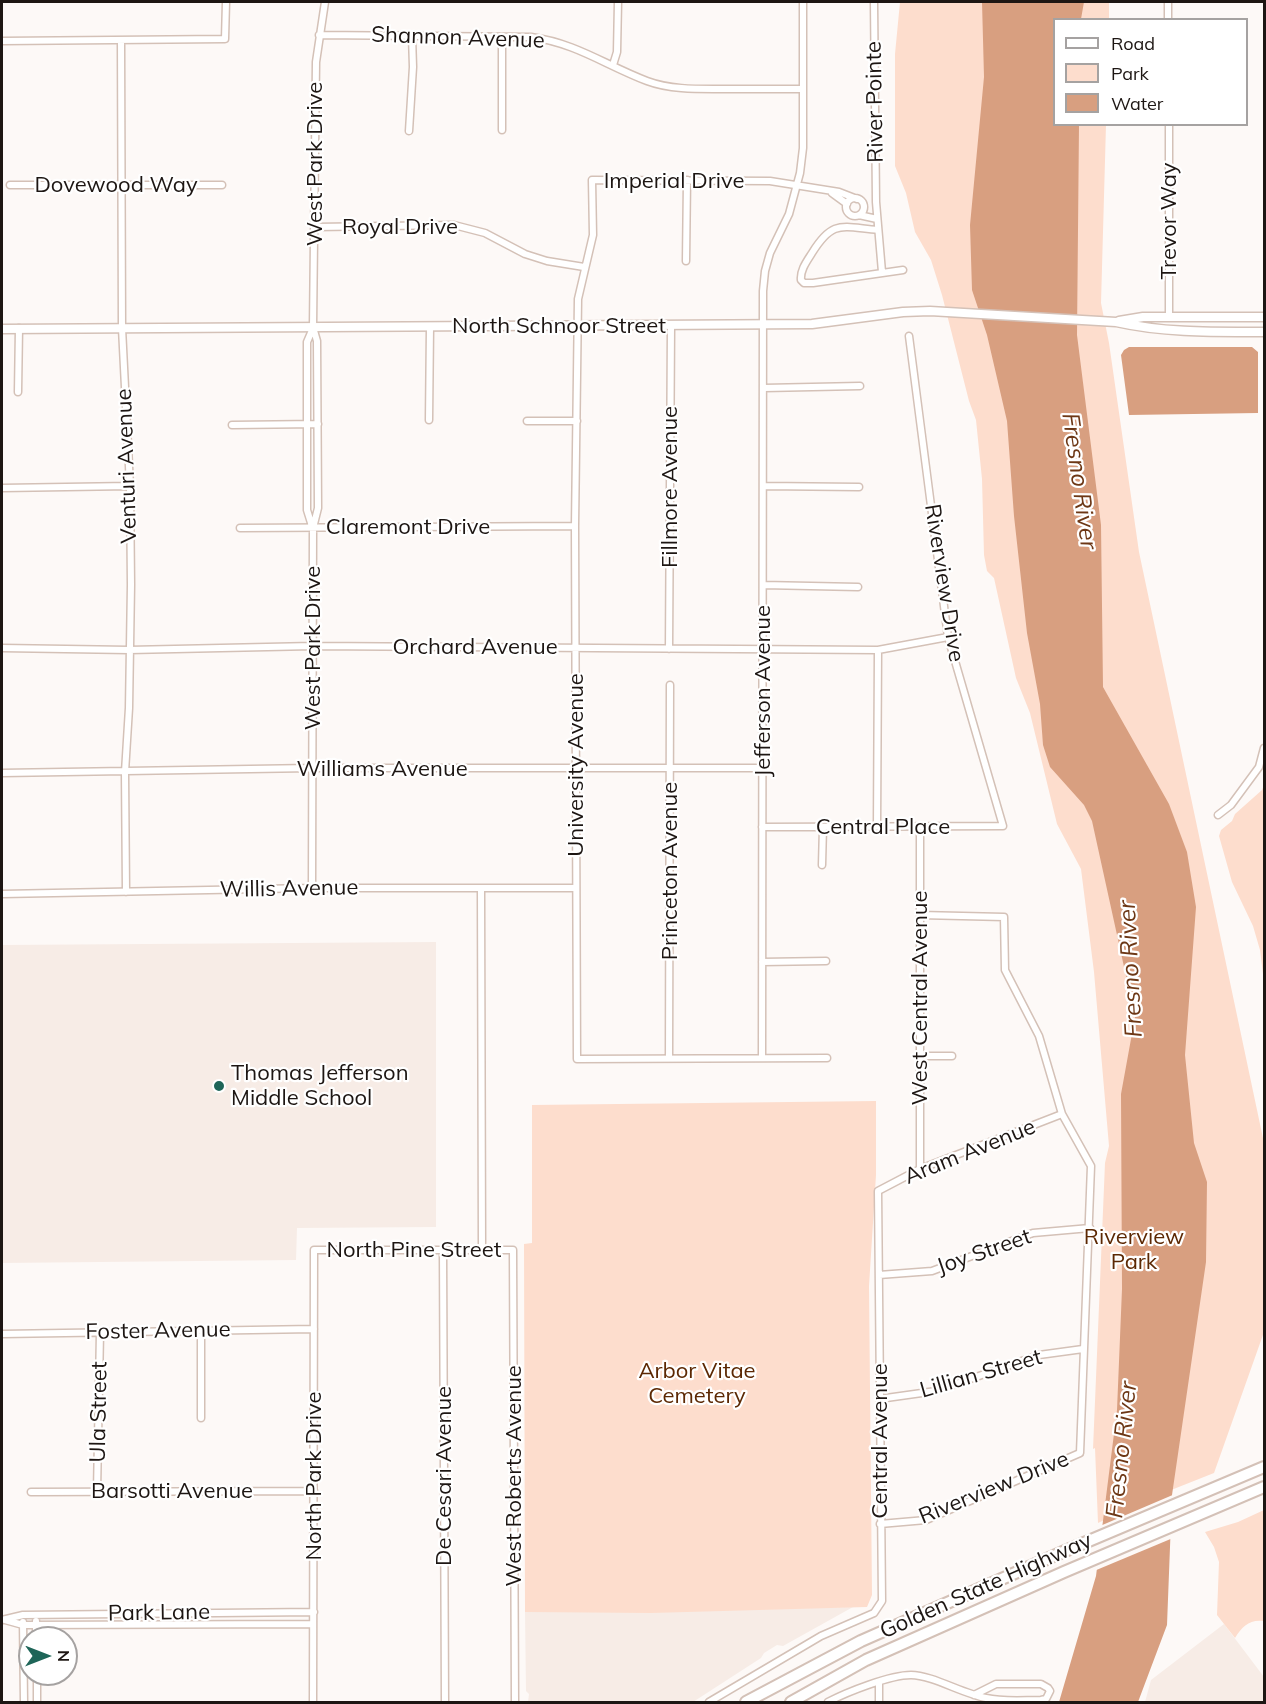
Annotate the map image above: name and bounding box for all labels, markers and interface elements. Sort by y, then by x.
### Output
legend [1053,18,1248,126]
street label: Shannon Avenue [371,22,545,54]
text: Road [1111,32,1155,55]
street label: River Pointe [861,41,889,163]
text: Park [1111,62,1149,85]
street label: West Park Drive [302,82,328,246]
text: Water [1111,92,1163,115]
street label: Trevor Way [1156,162,1182,280]
street label: Imperial Drive [604,168,744,194]
street label: Dovewood Way [34,172,198,198]
street label: Royal Drive [342,214,458,240]
street label: North Schnoor Street [452,313,666,339]
street label: Venturi Avenue [111,388,143,544]
street label: Fillmore Avenue [657,406,683,568]
water label: Fresno River [1055,411,1103,551]
street label: Riverview Drive [918,502,970,664]
street label: Claremont Drive [326,514,490,540]
street label: West Park Drive [300,566,326,730]
street label: Jefferson Avenue [750,605,776,777]
street label: Orchard Avenue [392,634,558,660]
street label: University Avenue [563,673,589,857]
street label: Williams Avenue [296,756,468,782]
street label: Princeton Avenue [657,782,683,960]
street label: Central Place [816,814,950,840]
street label: Willis Avenue [219,875,359,903]
street label: West Central Avenue [907,891,933,1105]
water label: Fresno River [1113,900,1149,1038]
place label: Thomas Jefferson Middle School [231,1060,409,1112]
marker: Thomas Jefferson Middle School [212,1079,226,1093]
street label: Aram Avenue [901,1114,1039,1190]
street label: Joy Street [933,1224,1035,1280]
park label: Riverview Park [1084,1224,1184,1276]
street label: North Pine Street [327,1237,501,1263]
street label: Foster Avenue [85,1317,231,1345]
street label: Lillian Street [917,1344,1045,1404]
park label: Arbor Vitae Cemetery [638,1358,756,1410]
street label: Ula Street [85,1361,113,1463]
street label: Central Avenue [867,1363,893,1519]
street label: West Roberts Avenue [501,1365,527,1587]
water label: Fresno River [1100,1380,1144,1520]
street label: De Cesari Avenue [431,1386,457,1566]
street label: North Park Drive [301,1391,327,1561]
street label: Riverview Drive [915,1446,1073,1530]
street label: Barsotti Avenue [91,1478,253,1504]
street label: Golden State Highway [876,1527,1096,1645]
street label: Park Lane [108,1599,210,1627]
north arrow [18,1626,78,1686]
text: N [54,1650,74,1662]

